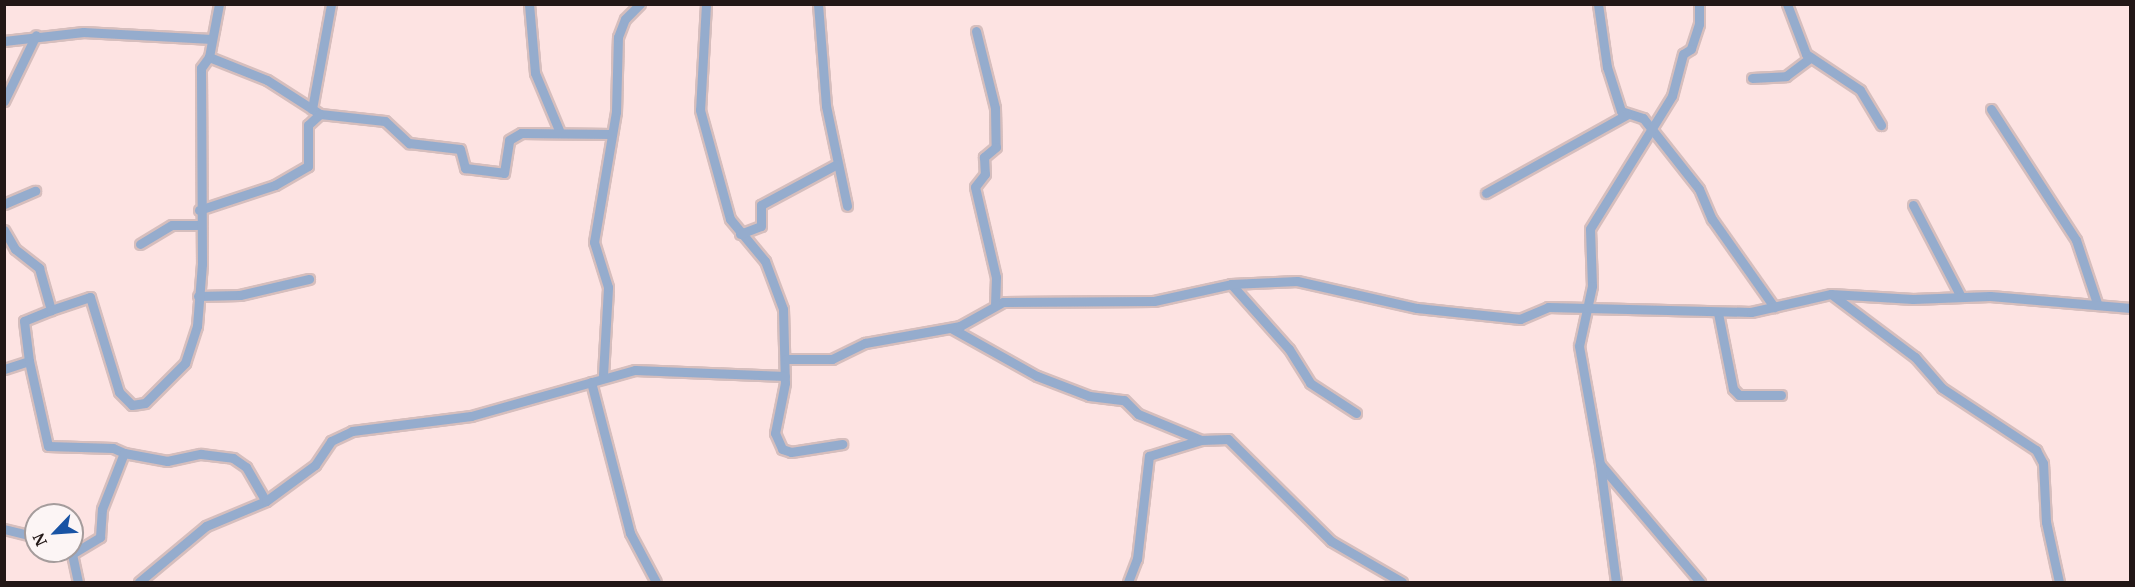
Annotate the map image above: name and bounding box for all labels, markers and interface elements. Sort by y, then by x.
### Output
north arrow [24,503,84,563]
text: N [27,530,52,550]

